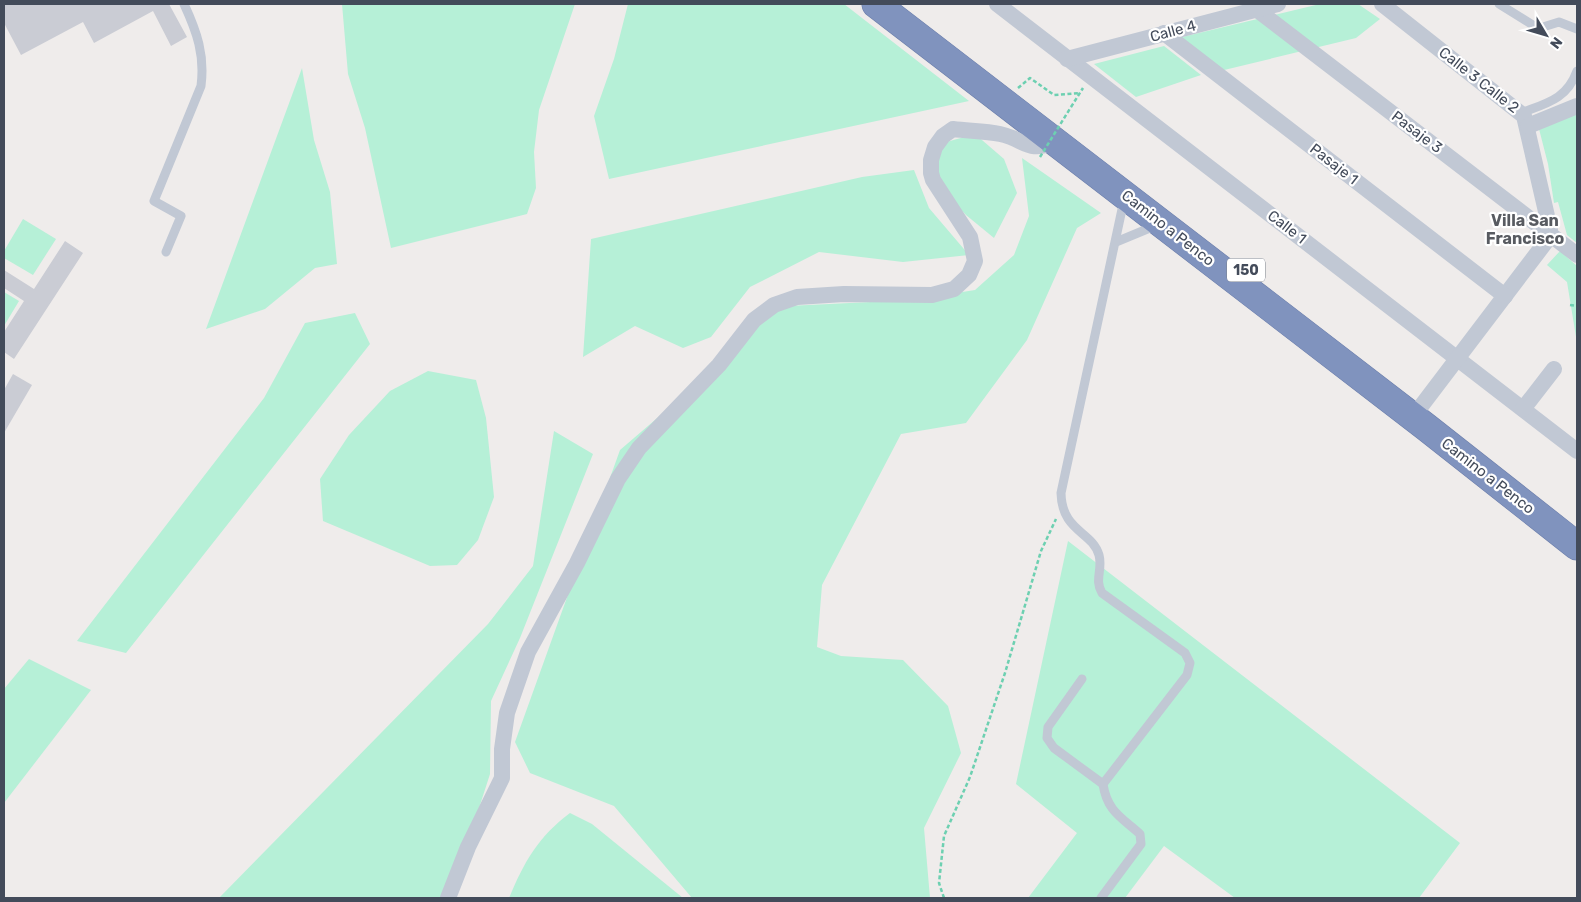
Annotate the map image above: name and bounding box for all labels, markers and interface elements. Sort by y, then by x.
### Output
north arrow [1521,10,1571,60]
street label: Calle 4 [1148,16,1198,46]
text: N [1546,33,1566,52]
street label: Calle 3 Calle 2 [1435,43,1523,117]
street label: Pasaje 3 [1388,107,1446,157]
street label: Pasaje 1 [1306,140,1362,188]
street label: Camino a Penco [1118,186,1218,270]
street label: Calle 1 [1264,206,1310,248]
district label: Villa San Francisco [1486,211,1565,248]
road number: 150 [1227,258,1265,282]
street label: Camino a Penco [1438,434,1538,518]

